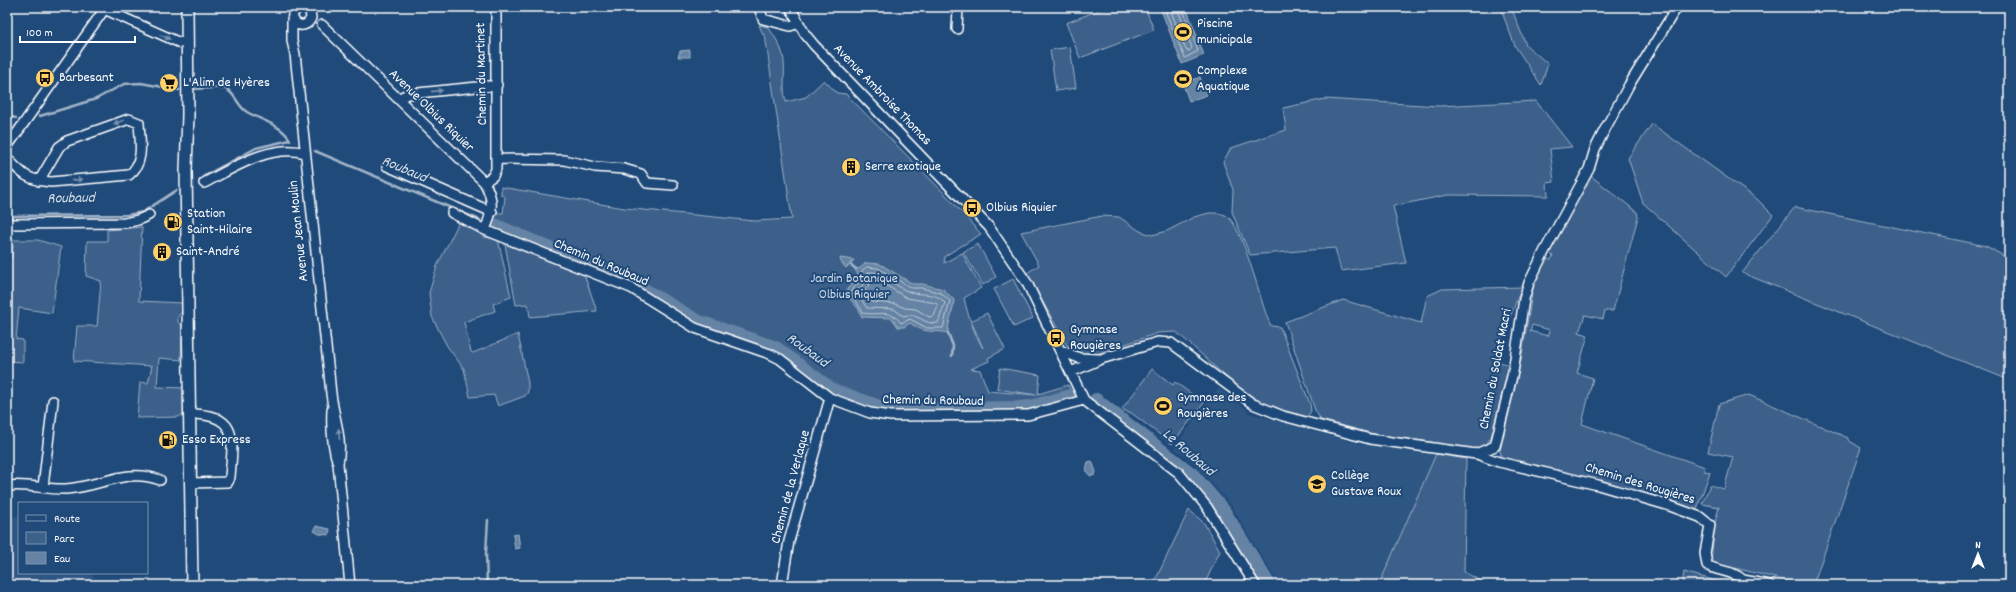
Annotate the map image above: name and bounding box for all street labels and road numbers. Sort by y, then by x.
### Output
street label: Chemin du Martinet [471,23,493,125]
street label: Avenue Ambroise Thomas [828,40,936,150]
street label: Avenue Olbius Riquier [384,65,479,158]
street label: Avenue Jean Moulin [284,179,314,283]
street label: Chemin du Roubaud [550,234,652,292]
street label: Chemin du Soldat Macri [1474,307,1518,431]
street label: Chemin du Roubaud [882,390,984,412]
street label: Chemin de la Verlaque [766,428,816,546]
street label: Chemin des Rougières [1582,458,1698,510]

